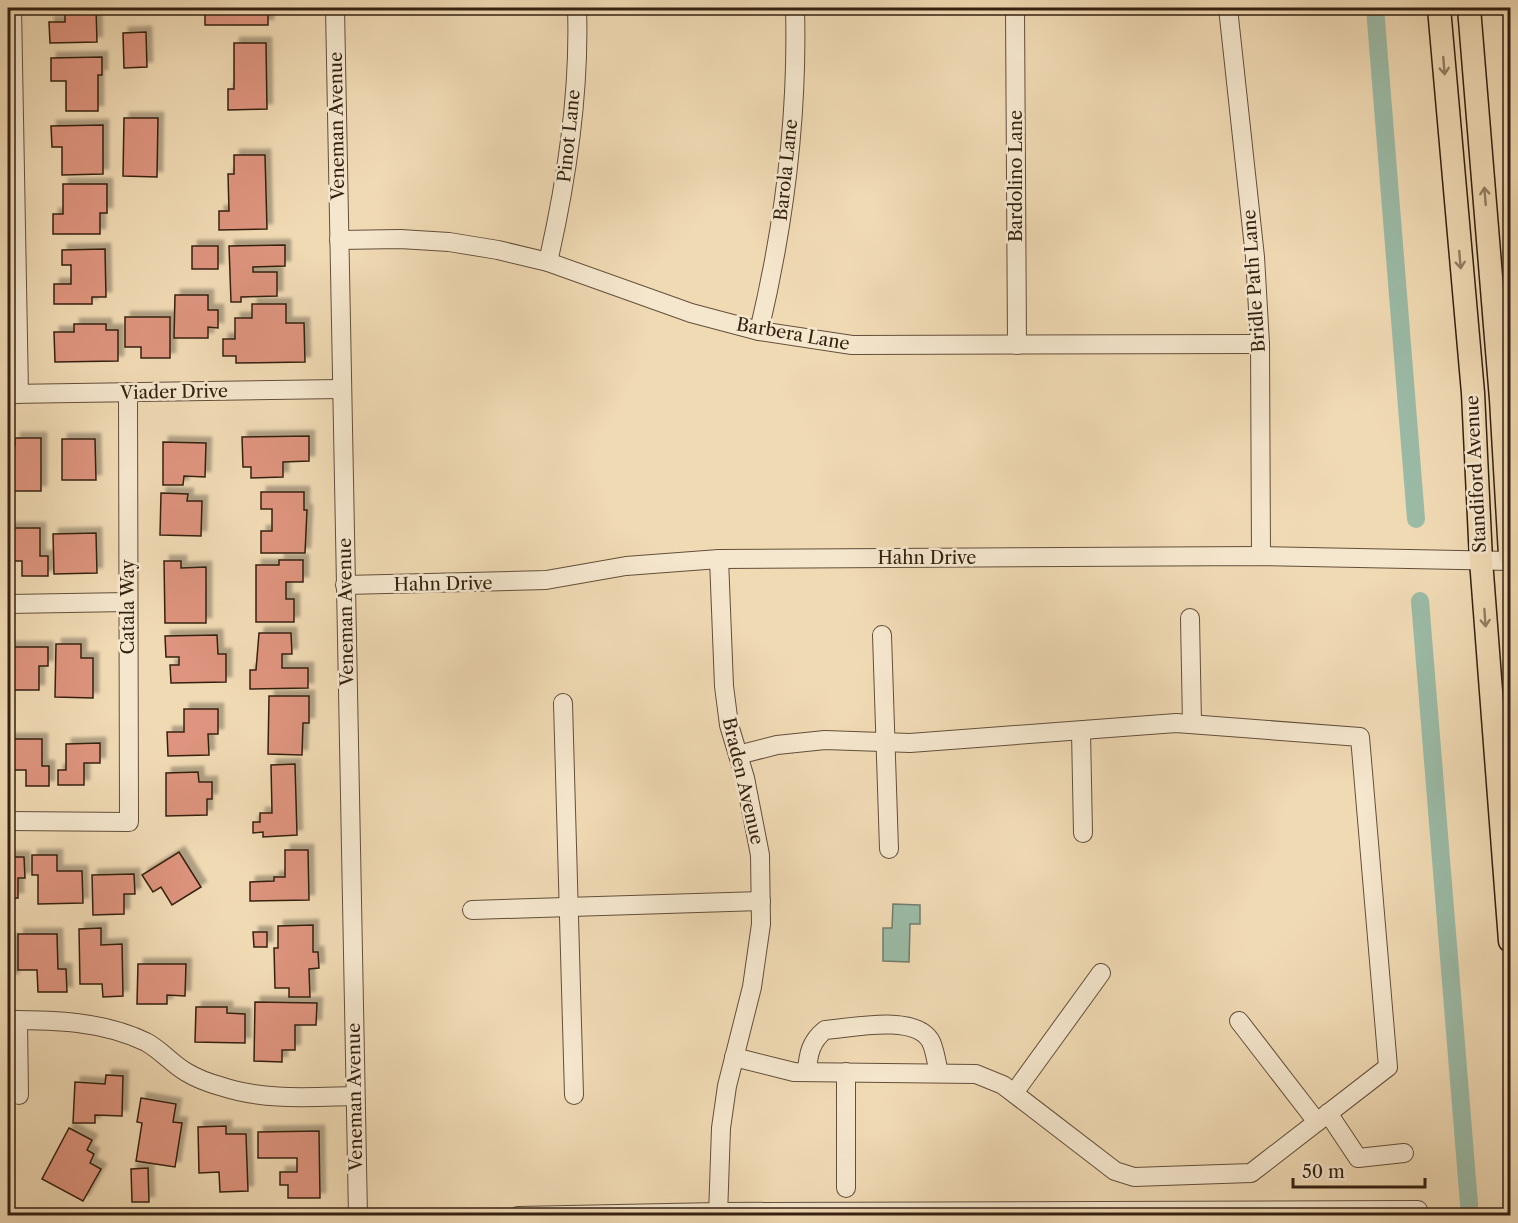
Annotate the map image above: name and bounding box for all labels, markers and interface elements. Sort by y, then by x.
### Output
street label: Veneman Avenue [325,52,349,201]
one-way arrow [1439,55,1450,75]
street label: Pinot Lane [553,88,585,184]
street label: Bardolino Lane [1005,110,1027,242]
street label: Barola Lane [770,118,802,222]
one-way arrow [1479,187,1490,207]
street label: Bridle Path Lane [1238,209,1270,353]
one-way arrow [1455,250,1466,270]
street label: Barbera Lane [735,313,851,355]
street label: Viader Drive [119,380,228,404]
street label: Standiford Avenue [1461,395,1491,553]
street label: Veneman Avenue [334,538,358,687]
street label: Hahn Drive [878,547,976,569]
street label: Catala Way [117,558,139,655]
street label: Hahn Drive [393,572,493,596]
one-way arrow [1480,608,1491,628]
street label: Braden Avenue [718,715,768,847]
street label: Veneman Avenue [343,1023,367,1172]
scale bar [1293,1151,1425,1189]
text: 50 m [1302,1161,1345,1183]

